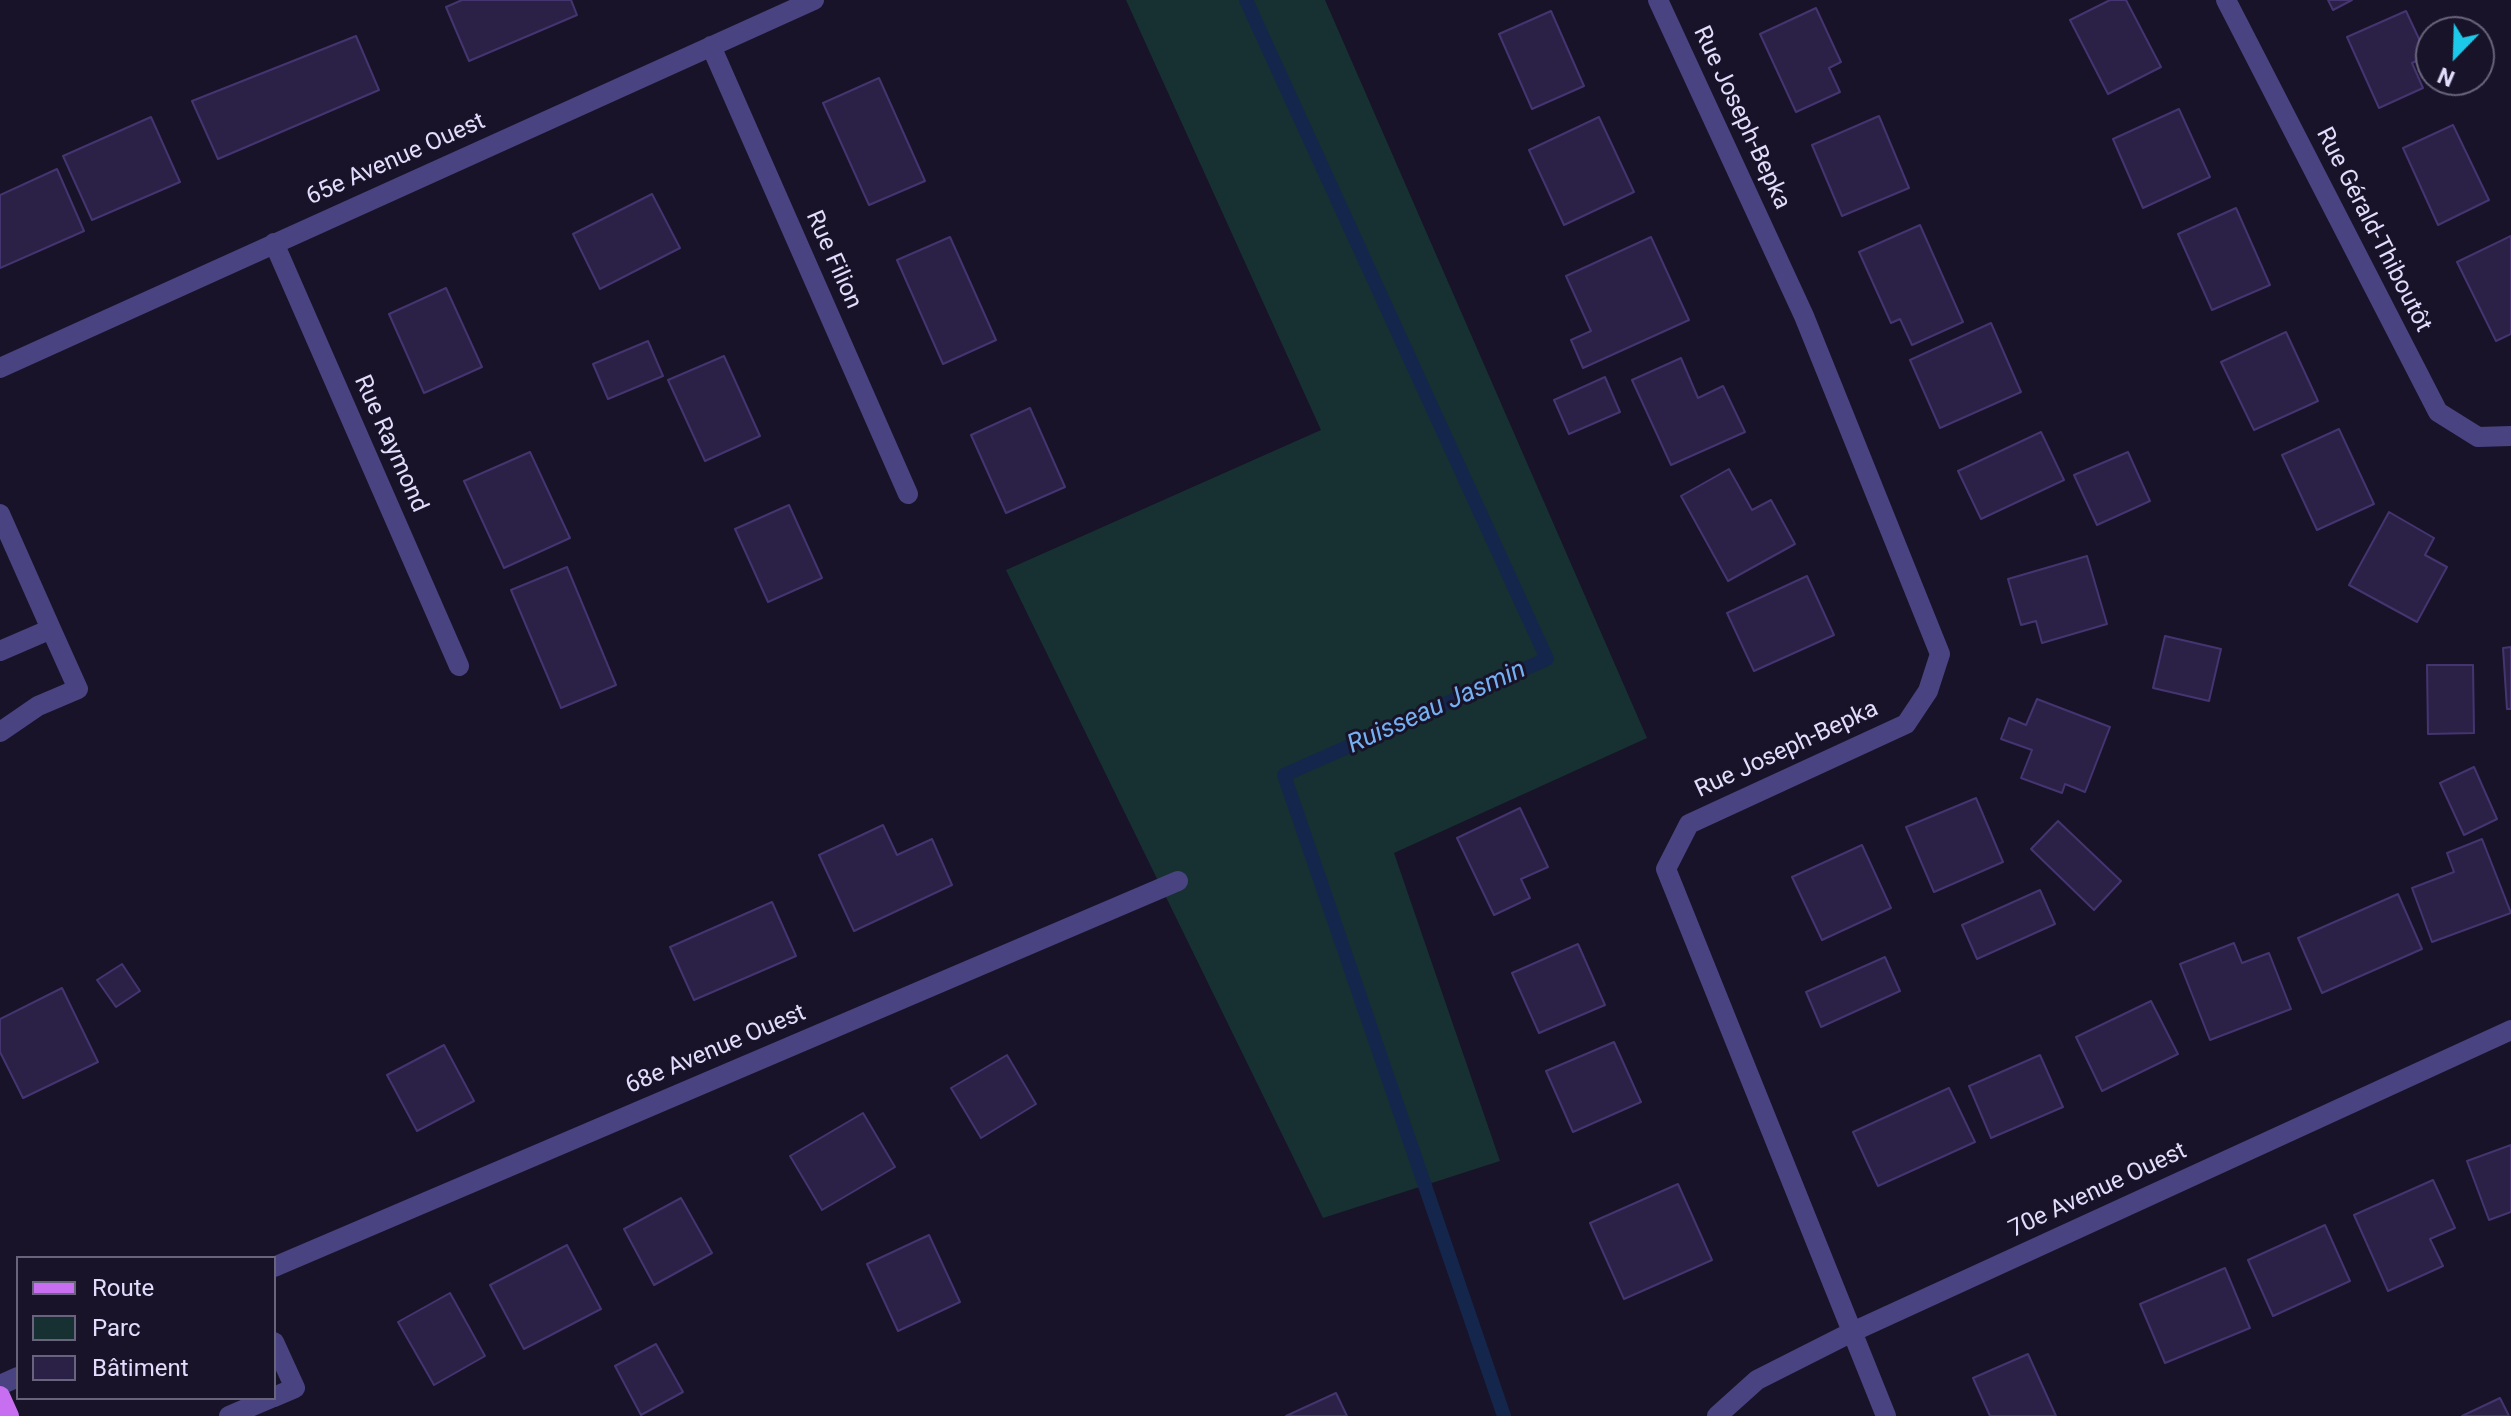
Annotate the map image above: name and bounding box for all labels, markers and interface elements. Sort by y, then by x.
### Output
north arrow [2415,16,2495,96]
street label: Rue Joseph-Bepka [1686,22,1796,214]
text: N [2434,62,2458,91]
street label: 65e Avenue Ouest [302,108,490,212]
street label: Rue Gérald-Thiboutôt [2309,123,2437,337]
street label: Rue Filion [799,206,867,314]
street label: Rue Raymond [347,371,433,517]
water label: Ruisseau Jasmin [1343,655,1531,761]
street label: Rue Joseph-Bepka [1691,695,1883,805]
street label: 68e Avenue Ouest [622,999,810,1101]
street label: 70e Avenue Ouest [2005,1137,2191,1245]
legend [16,1256,276,1400]
text: Route [92,1274,154,1302]
text: Parc [92,1314,141,1342]
text: Bâtiment [92,1354,189,1382]

